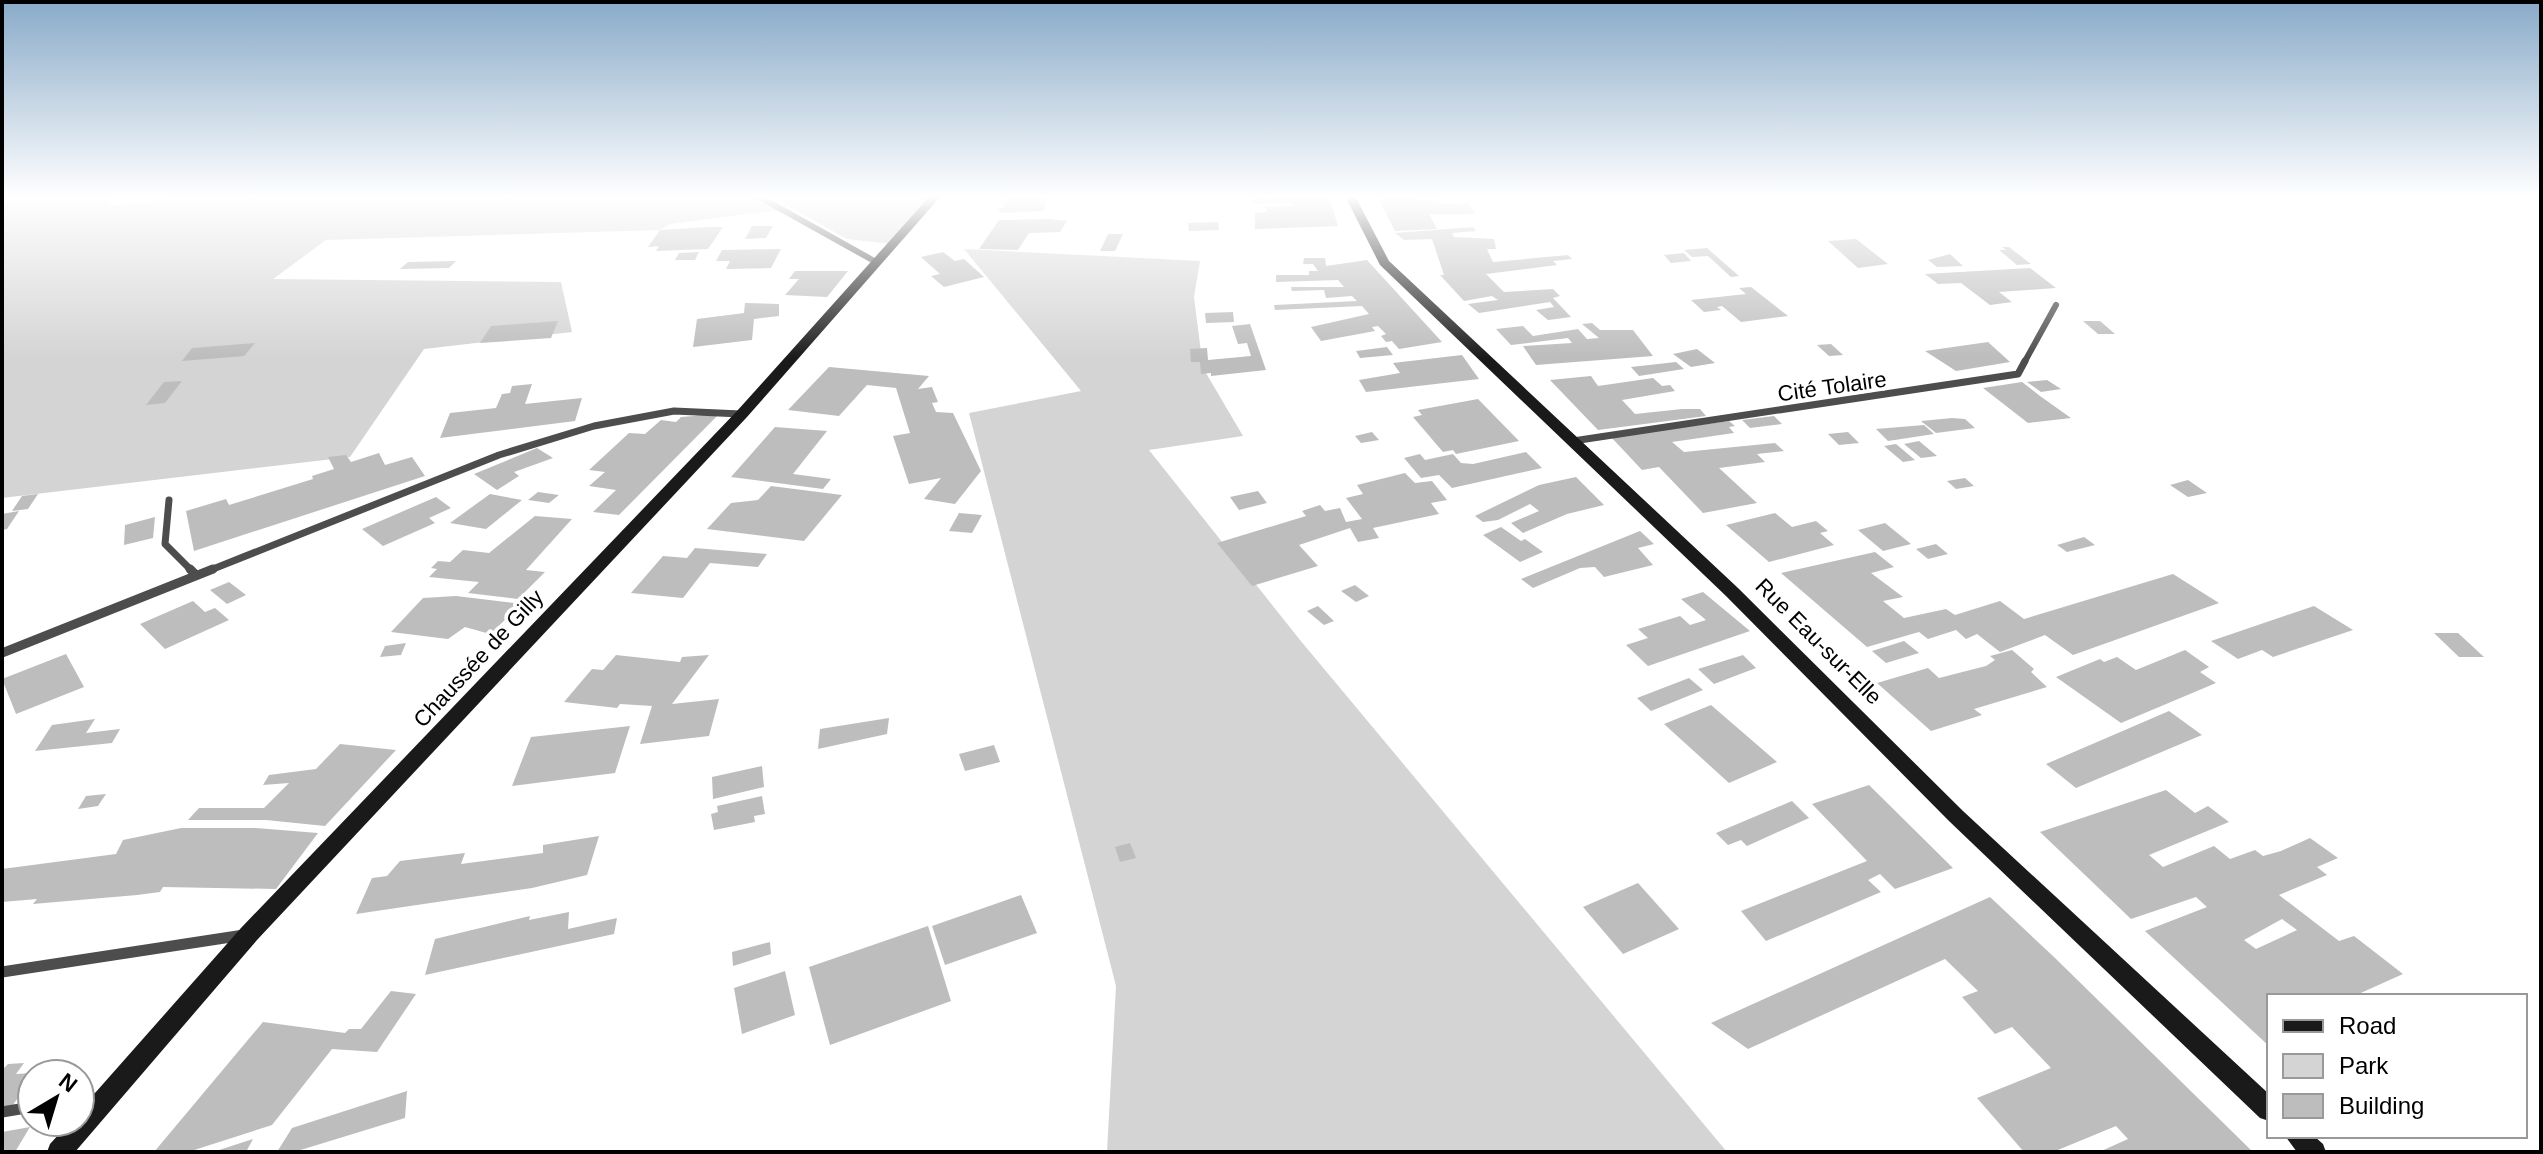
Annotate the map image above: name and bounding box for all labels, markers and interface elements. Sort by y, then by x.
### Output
street label: Cité Tolaire [1776,366,1888,407]
street label: Rue Eau-sur-Elle [1751,573,1887,709]
street label: Chaussée de Gilly [408,585,548,732]
legend [2267,994,2527,1138]
text: Road [2339,1012,2396,1039]
text: Park [2339,1052,2389,1079]
north arrow [16,1058,96,1138]
text: N [54,1068,82,1097]
text: Building [2339,1092,2424,1119]

